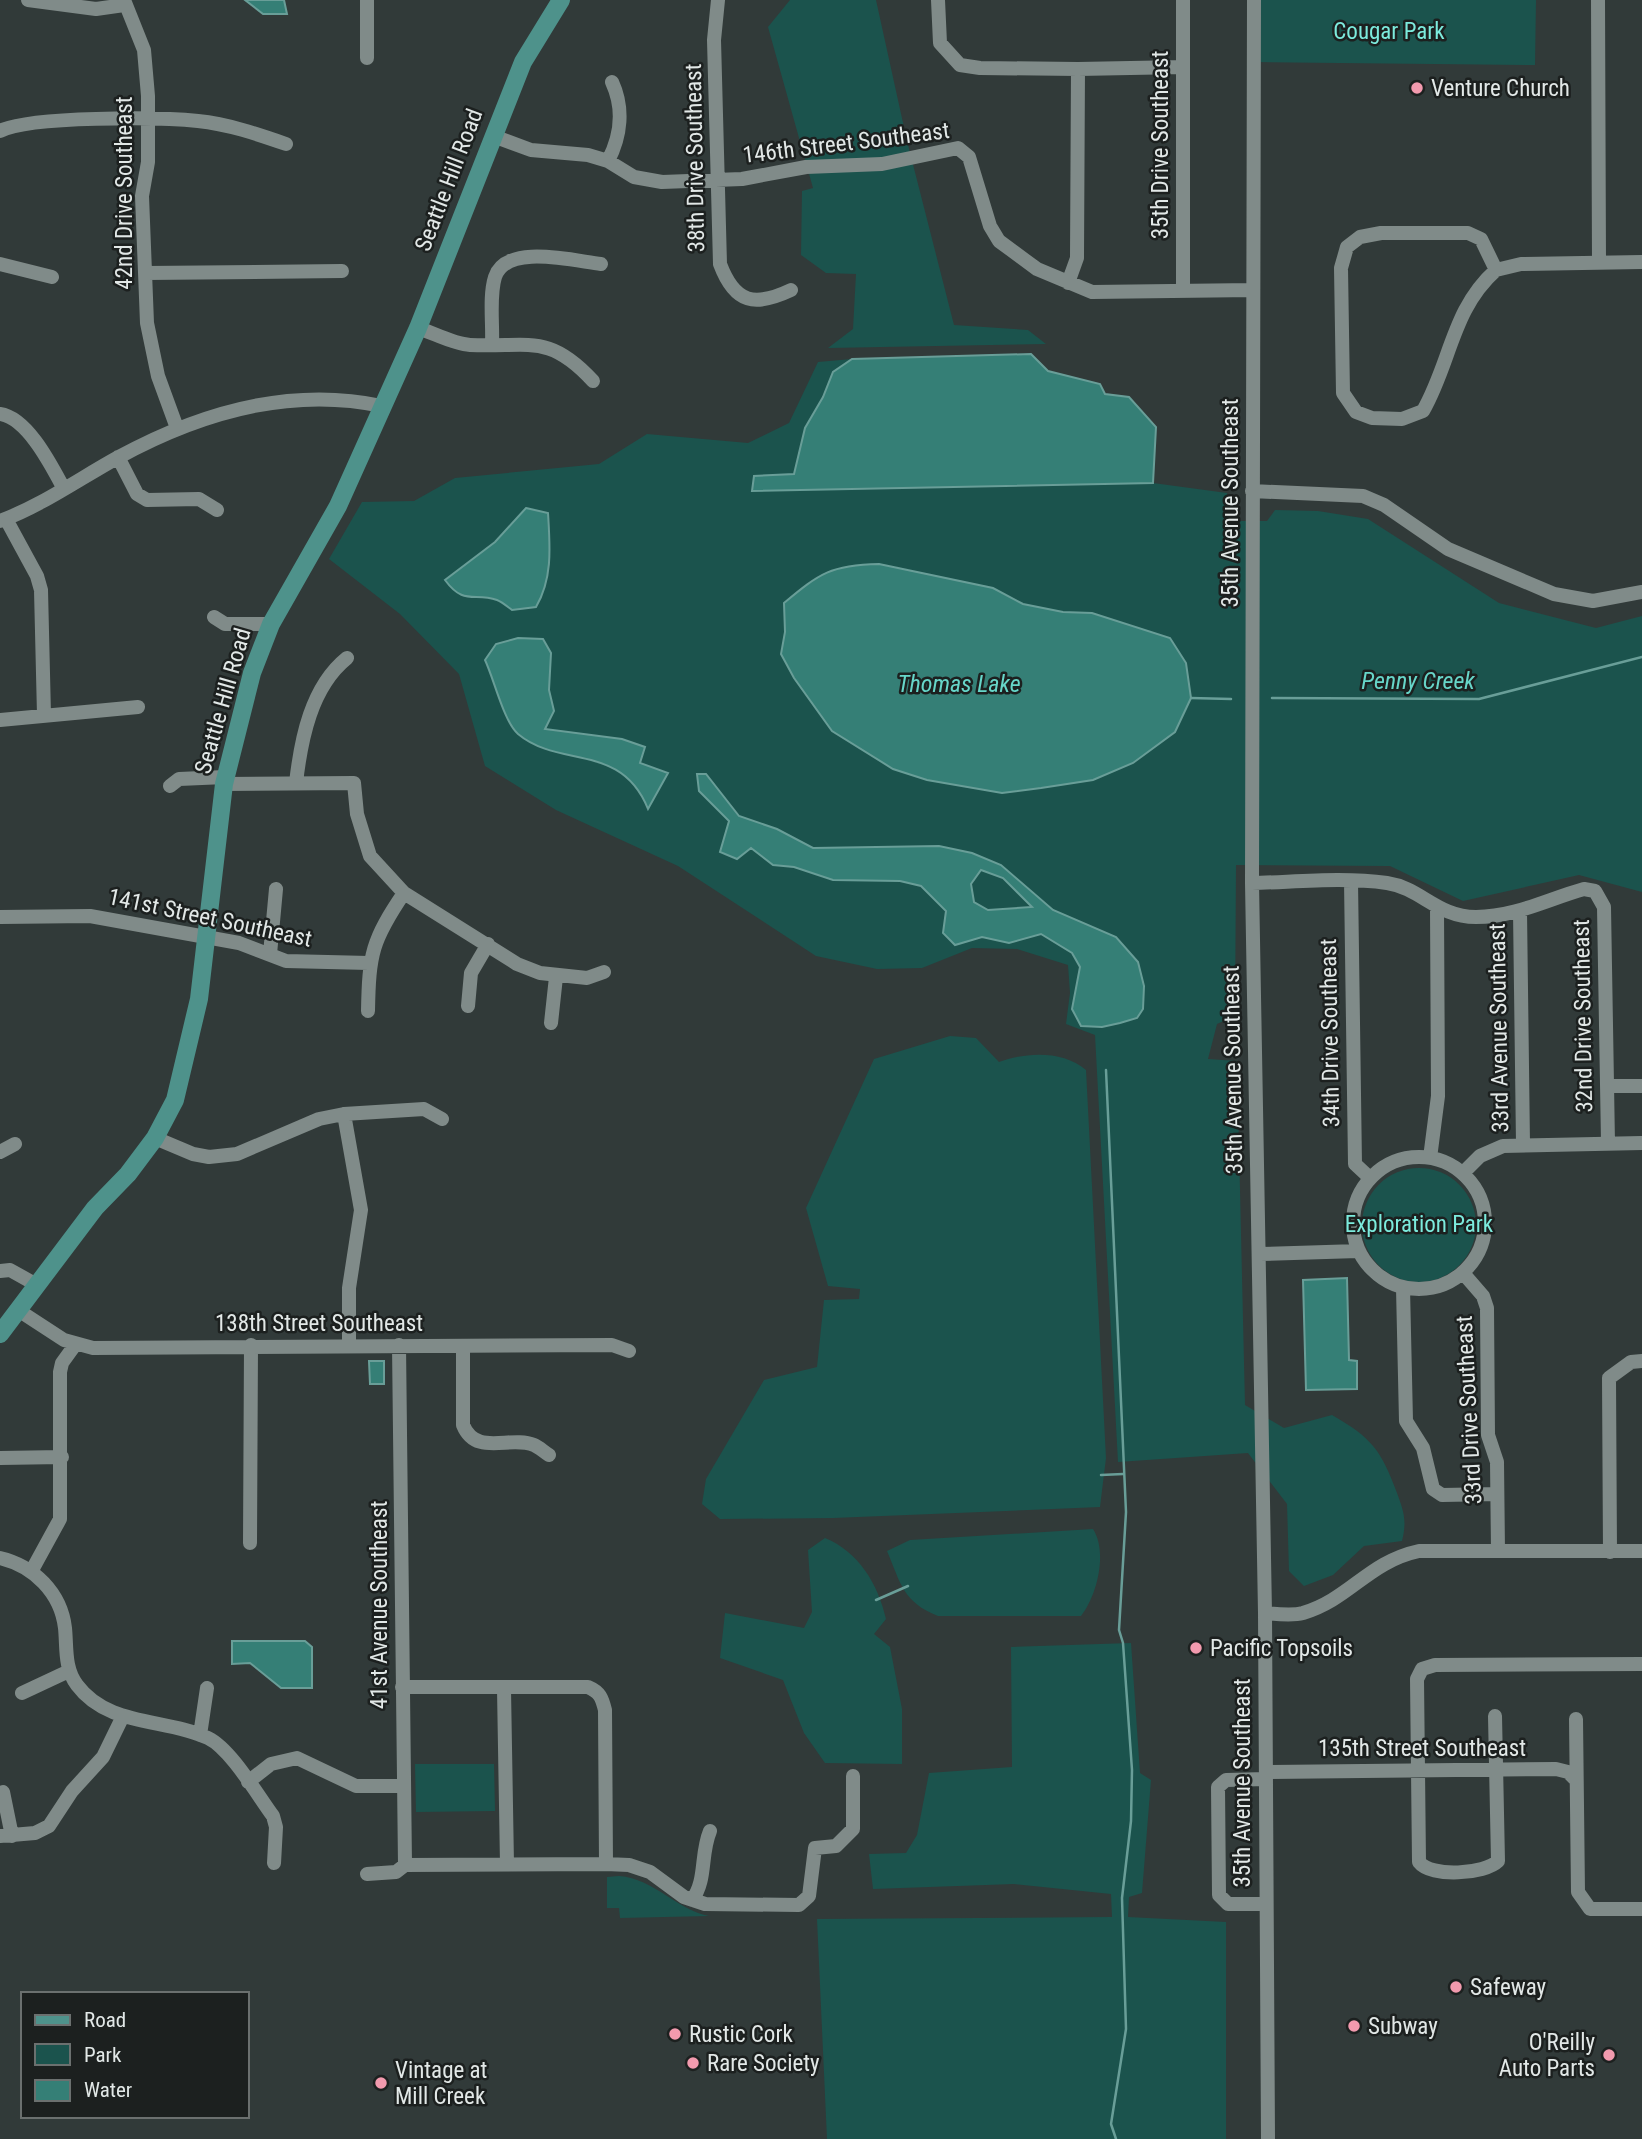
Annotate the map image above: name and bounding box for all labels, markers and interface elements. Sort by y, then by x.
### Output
park label: Cougar Park [1333,18,1445,45]
street label: 35th Drive Southeast [1147,51,1174,239]
street label: 38th Drive Southeast [680,63,710,253]
place label: Venture Church [1431,75,1570,102]
marker: Venture Church [1409,80,1425,96]
street label: 42nd Drive Southeast [111,96,138,290]
street label: Seattle Hill Road [409,105,489,255]
street label: 146th Street Southeast [741,117,951,169]
street label: 35th Avenue Southeast [1217,399,1244,608]
street label: Seattle Hill Road [189,625,257,777]
water label: Penny Creek [1361,667,1475,695]
water label: Thomas Lake [897,670,1021,698]
street label: 141st Street Southeast [106,883,314,953]
street label: 32nd Drive Southeast [1568,919,1598,1113]
street label: 33rd Avenue Southeast [1484,923,1514,1133]
street label: 34th Drive Southeast [1315,938,1345,1128]
street label: 35th Avenue Southeast [1218,965,1248,1175]
park label: Exploration Park [1345,1211,1494,1238]
street label: 138th Street Southeast [215,1310,423,1337]
street label: 33rd Drive Southeast [1451,1315,1487,1505]
street label: 41st Avenue Southeast [366,1501,393,1709]
place label: Pacific Topsoils [1210,1635,1353,1662]
marker: Pacific Topsoils [1188,1640,1204,1656]
street label: 35th Avenue Southeast [1229,1679,1256,1888]
street label: 135th Street Southeast [1318,1735,1526,1762]
place label: Safeway [1470,1974,1547,2001]
marker: Safeway [1448,1979,1464,1995]
legend [21,1992,248,2118]
text: Road [84,2008,126,2032]
place label: Subway [1368,2013,1438,2040]
marker: Subway [1346,2018,1362,2034]
place label: Rustic Cork [689,2021,793,2048]
marker: Rustic Cork [667,2026,683,2042]
place label: O'Reilly Auto Parts [1499,2029,1595,2082]
text: Park [84,2043,122,2067]
marker: O'Reilly Auto Parts [1601,2047,1617,2063]
place label: Rare Society [707,2050,820,2077]
marker: Rare Society [685,2055,701,2071]
place label: Vintage at Mill Creek [395,2057,487,2110]
marker: Vintage at Mill Creek [373,2075,389,2091]
text: Water [84,2078,132,2102]

